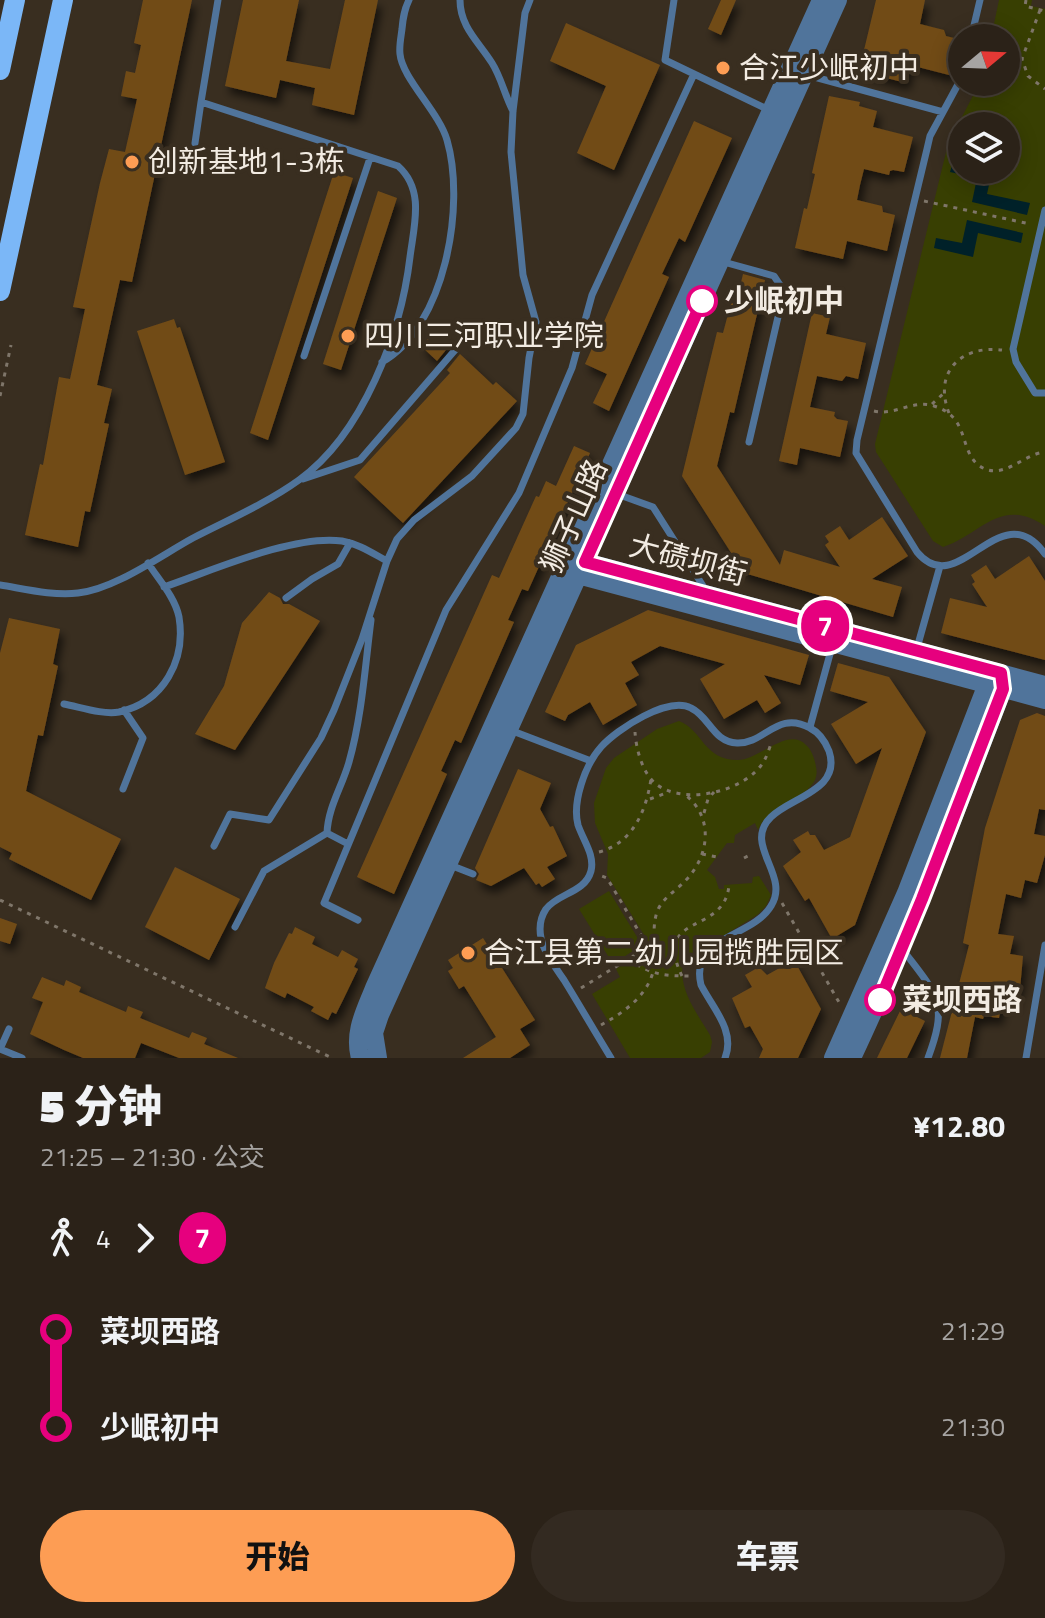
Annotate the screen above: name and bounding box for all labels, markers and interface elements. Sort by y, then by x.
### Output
north arrow [948,24,1020,96]
map controls [948,24,1020,184]
place label: 合江少岷初中 [739,44,919,90]
marker: 合江少岷初中 [714,59,732,77]
button: layers [948,112,1020,184]
place label: 创新基地1-3栋 [148,138,345,184]
marker: 创新基地1-3栋 [123,153,141,171]
place label: 少岷初中 [724,277,844,323]
marker: 少岷初中 [687,286,717,316]
place label: 四川三河职业学院 [364,312,604,358]
marker: 四川三河职业学院 [339,327,357,345]
street label: 狮子山路 [528,451,619,580]
street label: 大碛坝街 [624,521,752,597]
line badge: 7 [799,600,851,652]
text: 7 [817,604,833,647]
place label: 合江县第二幼儿园揽胜园区 [484,929,844,975]
marker: 合江县第二幼儿园揽胜园区 [459,944,477,962]
place label: 菜坝西路 [902,976,1022,1022]
marker: 菜坝西路 [865,985,895,1015]
text: 5 分钟 [40,1072,162,1139]
text: ¥12.80 [913,1103,1005,1149]
text: 21:25 – 21:30 · 公交 [40,1137,265,1176]
icon: walk [40,1216,84,1260]
icon: forward [123,1216,167,1260]
text: 7 [195,1216,210,1259]
text: 4 [96,1219,111,1258]
text: 菜坝西路 [100,1308,220,1354]
text: 21:29 [941,1311,1005,1350]
text: 少岷初中 [100,1404,220,1450]
text: 21:30 [941,1407,1005,1446]
button: 开始 [40,1510,515,1602]
button: 车票 [531,1510,1005,1602]

